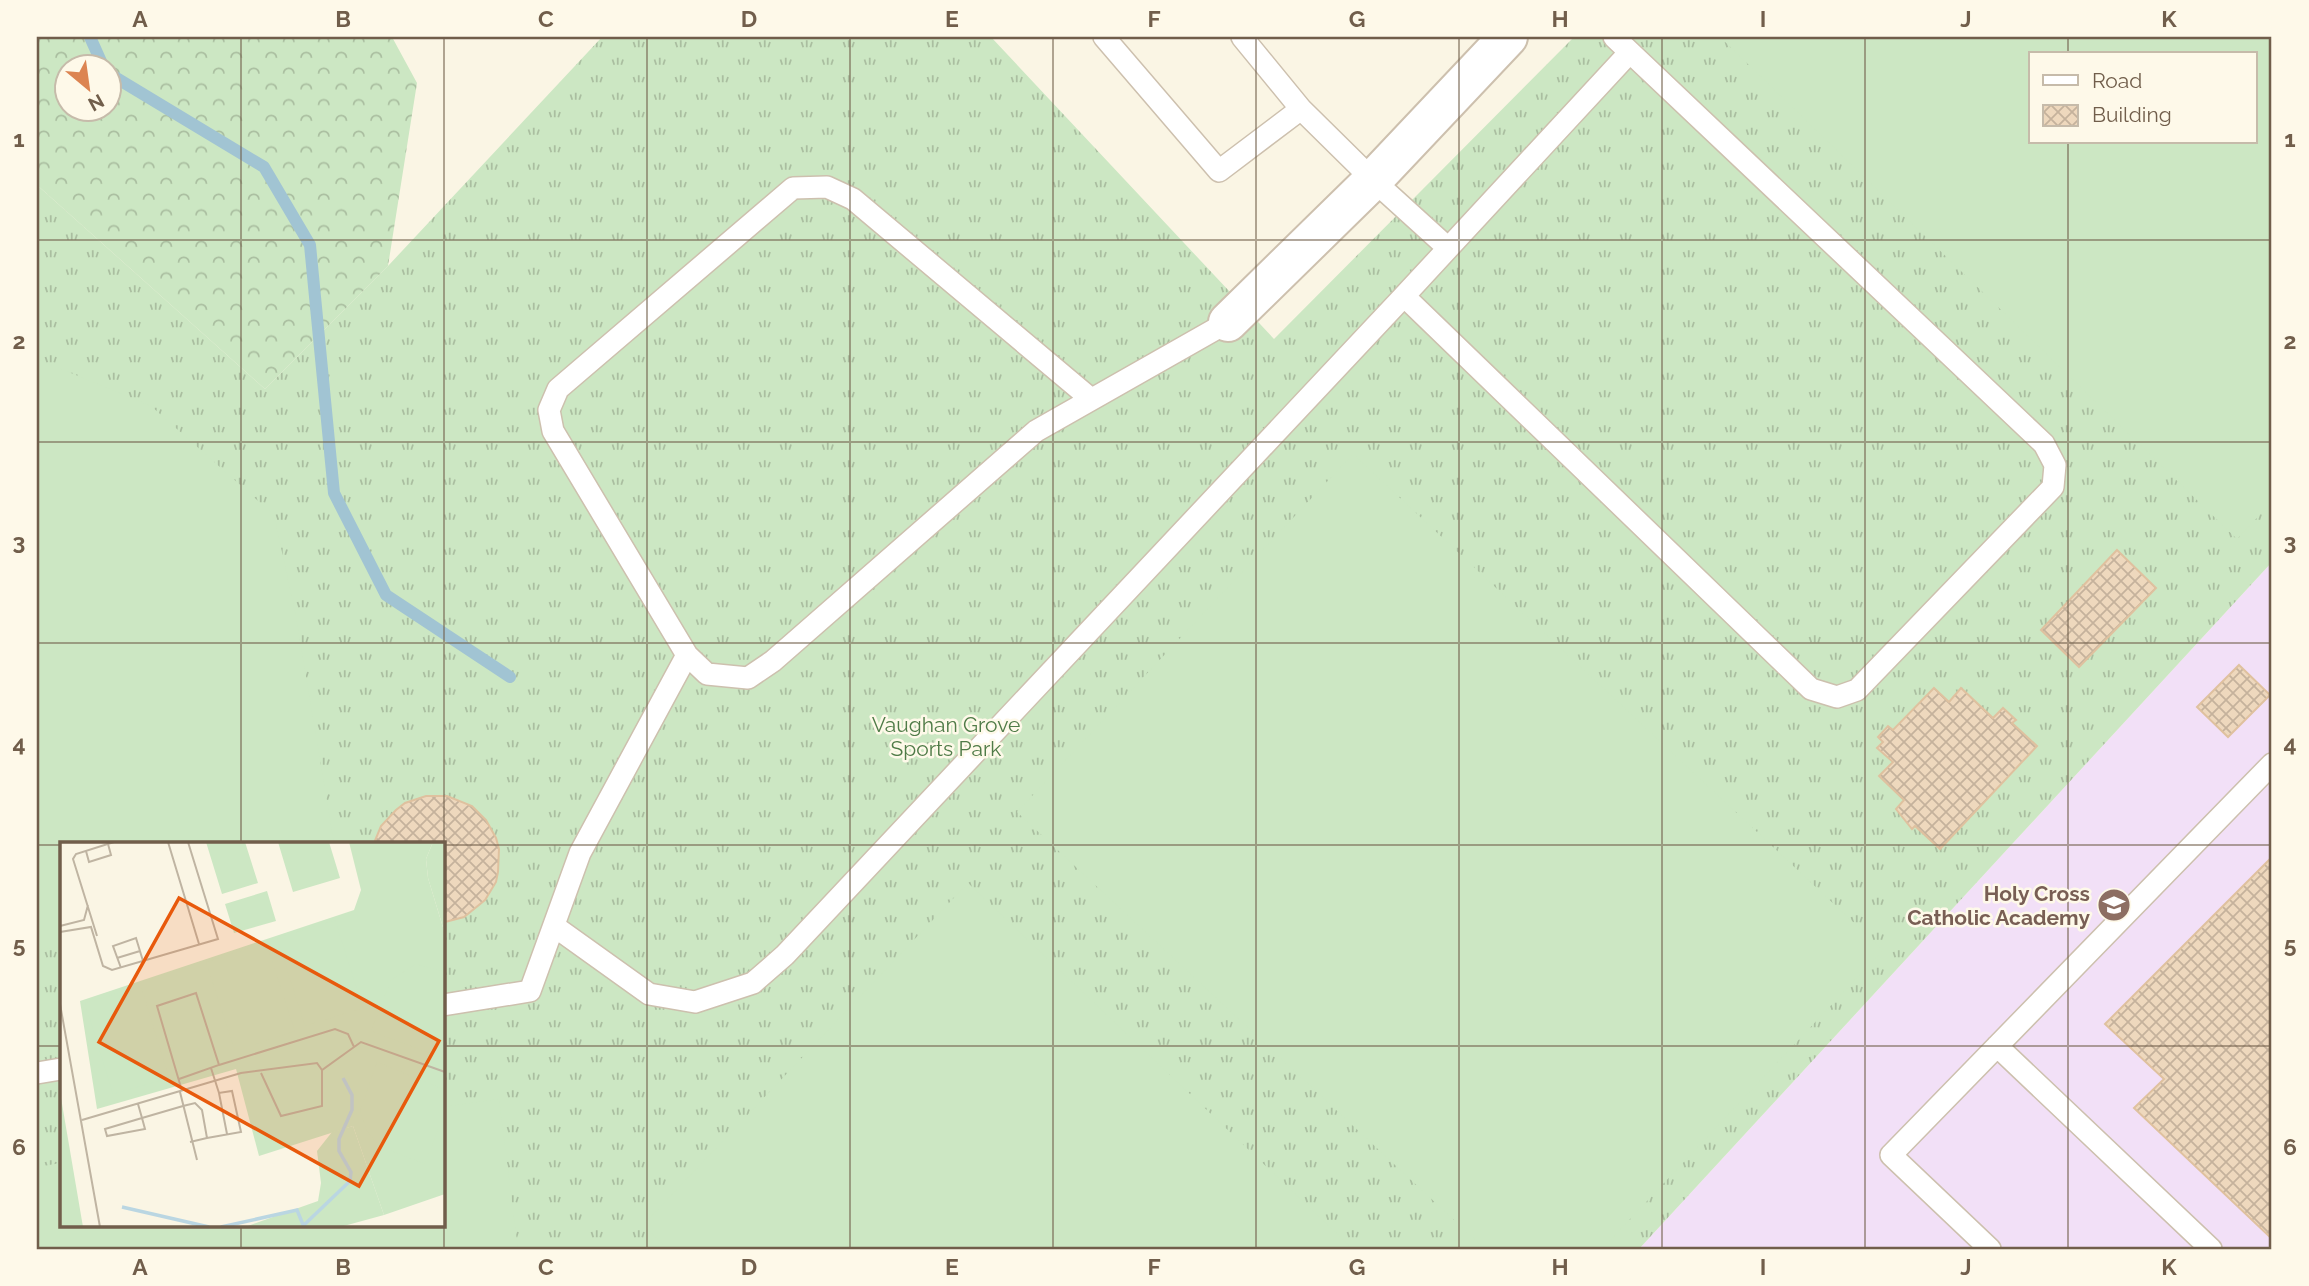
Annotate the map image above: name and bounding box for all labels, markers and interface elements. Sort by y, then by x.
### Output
text: A [132,5,148,32]
text: B [335,5,351,32]
text: C [538,5,554,32]
text: D [741,5,757,32]
text: E [945,5,959,32]
text: F [1147,5,1161,32]
text: G [1349,5,1365,32]
text: H [1551,5,1569,32]
text: I [1760,5,1766,32]
text: J [1960,5,1972,32]
text: K [2161,5,2177,32]
north arrow [52,52,122,122]
legend [2029,52,2256,144]
text: Road [2092,68,2142,93]
text: N [85,90,108,116]
text: Building [2092,102,2172,127]
text: 1 [13,125,25,152]
text: 1 [2284,125,2296,152]
text: 2 [13,327,25,354]
text: 2 [2284,327,2296,354]
text: 3 [13,528,25,555]
text: 3 [2284,528,2296,555]
park label: Vaughan Grove Sports Park [872,712,1020,761]
text: 4 [12,730,26,757]
text: 4 [2283,730,2297,757]
inset map [60,842,444,1226]
place label: Holy Cross Catholic Academy [1907,881,2090,930]
school or university icon: Holy Cross Catholic Academy [2095,886,2133,924]
text: 5 [13,931,26,958]
text: 5 [2284,931,2297,958]
text: 6 [12,1133,26,1160]
text: 6 [2283,1133,2297,1160]
text: A [132,1253,148,1280]
text: B [335,1253,351,1280]
text: C [538,1253,554,1280]
text: D [741,1253,757,1280]
text: E [945,1253,959,1280]
text: F [1147,1253,1161,1280]
text: G [1349,1253,1365,1280]
text: H [1551,1253,1569,1280]
text: I [1760,1253,1766,1280]
text: J [1960,1253,1972,1280]
text: K [2161,1253,2177,1280]

